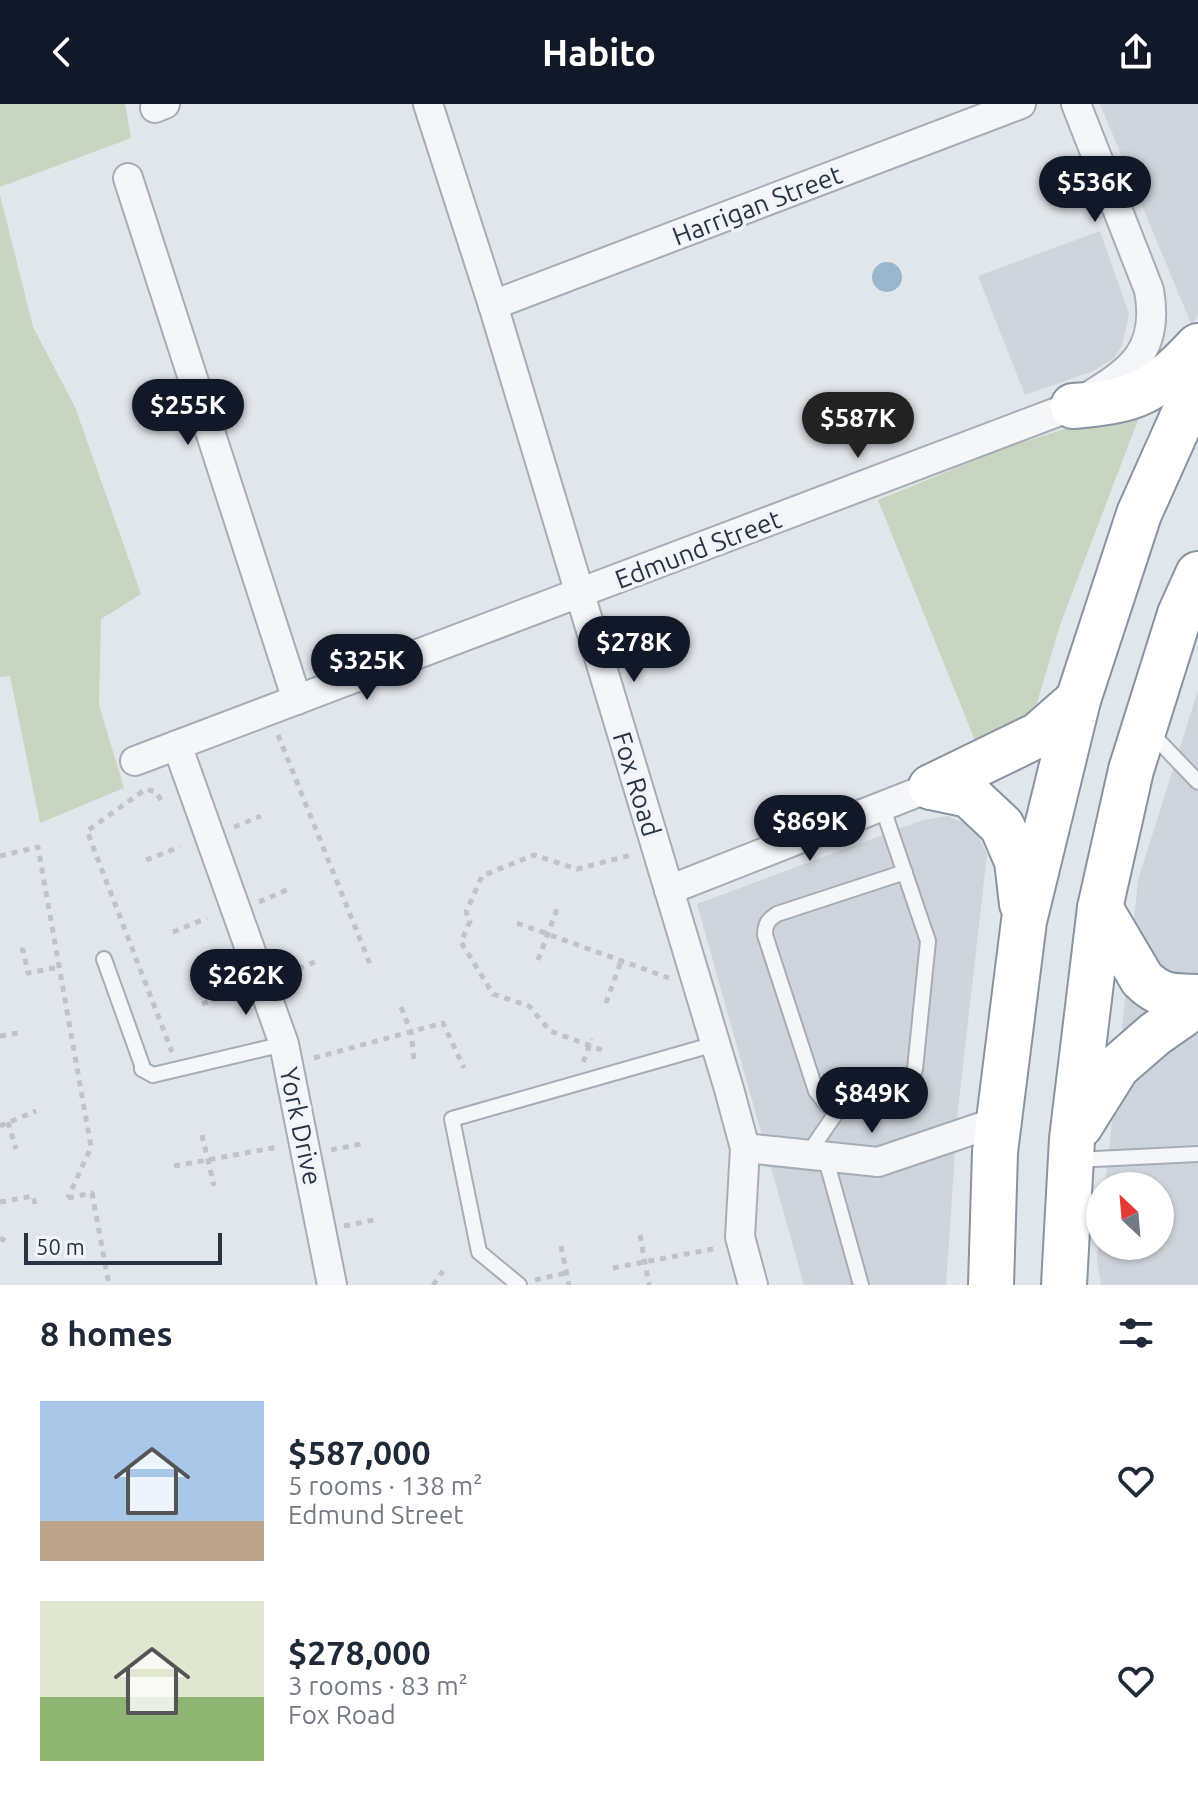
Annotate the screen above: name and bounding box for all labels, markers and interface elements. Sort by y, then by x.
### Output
icon: back [40,30,84,74]
icon: share [1114,30,1158,74]
text: Habito [542,32,656,73]
pin: $536K [1039,156,1151,224]
street label: Harrigan Street [668,159,846,251]
text: $536K [1057,167,1133,196]
pin: $255K [132,379,244,447]
text: $255K [150,390,226,419]
pin: $587K [802,392,914,460]
text: $587K [820,403,896,432]
street label: Edmund Street [611,504,785,594]
pin: $278K [578,616,690,684]
text: $278K [596,627,672,656]
pin: $325K [311,634,423,702]
text: $325K [329,645,405,674]
street label: Fox Road [607,728,667,840]
pin: $869K [754,795,866,863]
text: $869K [772,806,848,835]
pin: $262K [190,949,302,1017]
text: $262K [208,960,284,989]
street label: York Drive [274,1065,328,1187]
pin: $849K [816,1067,928,1135]
text: $849K [834,1078,910,1107]
north arrow [1086,1172,1174,1260]
map controls [1086,1172,1174,1260]
scale bar [24,1229,222,1265]
text: 50 m [36,1234,85,1259]
icon: filters [1114,1311,1158,1355]
text: 8 homes [40,1314,173,1352]
icon: home [104,1433,200,1529]
text: $587,000 [288,1433,431,1471]
icon: heart [1114,1459,1158,1503]
text: 5 rooms · 138 m² [288,1471,483,1500]
text: Edmund Street [288,1500,463,1529]
icon: home [104,1633,200,1729]
text: $278,000 [288,1633,431,1671]
icon: heart [1114,1659,1158,1703]
text: 3 rooms · 83 m² [288,1671,468,1700]
text: Fox Road [288,1700,396,1729]

